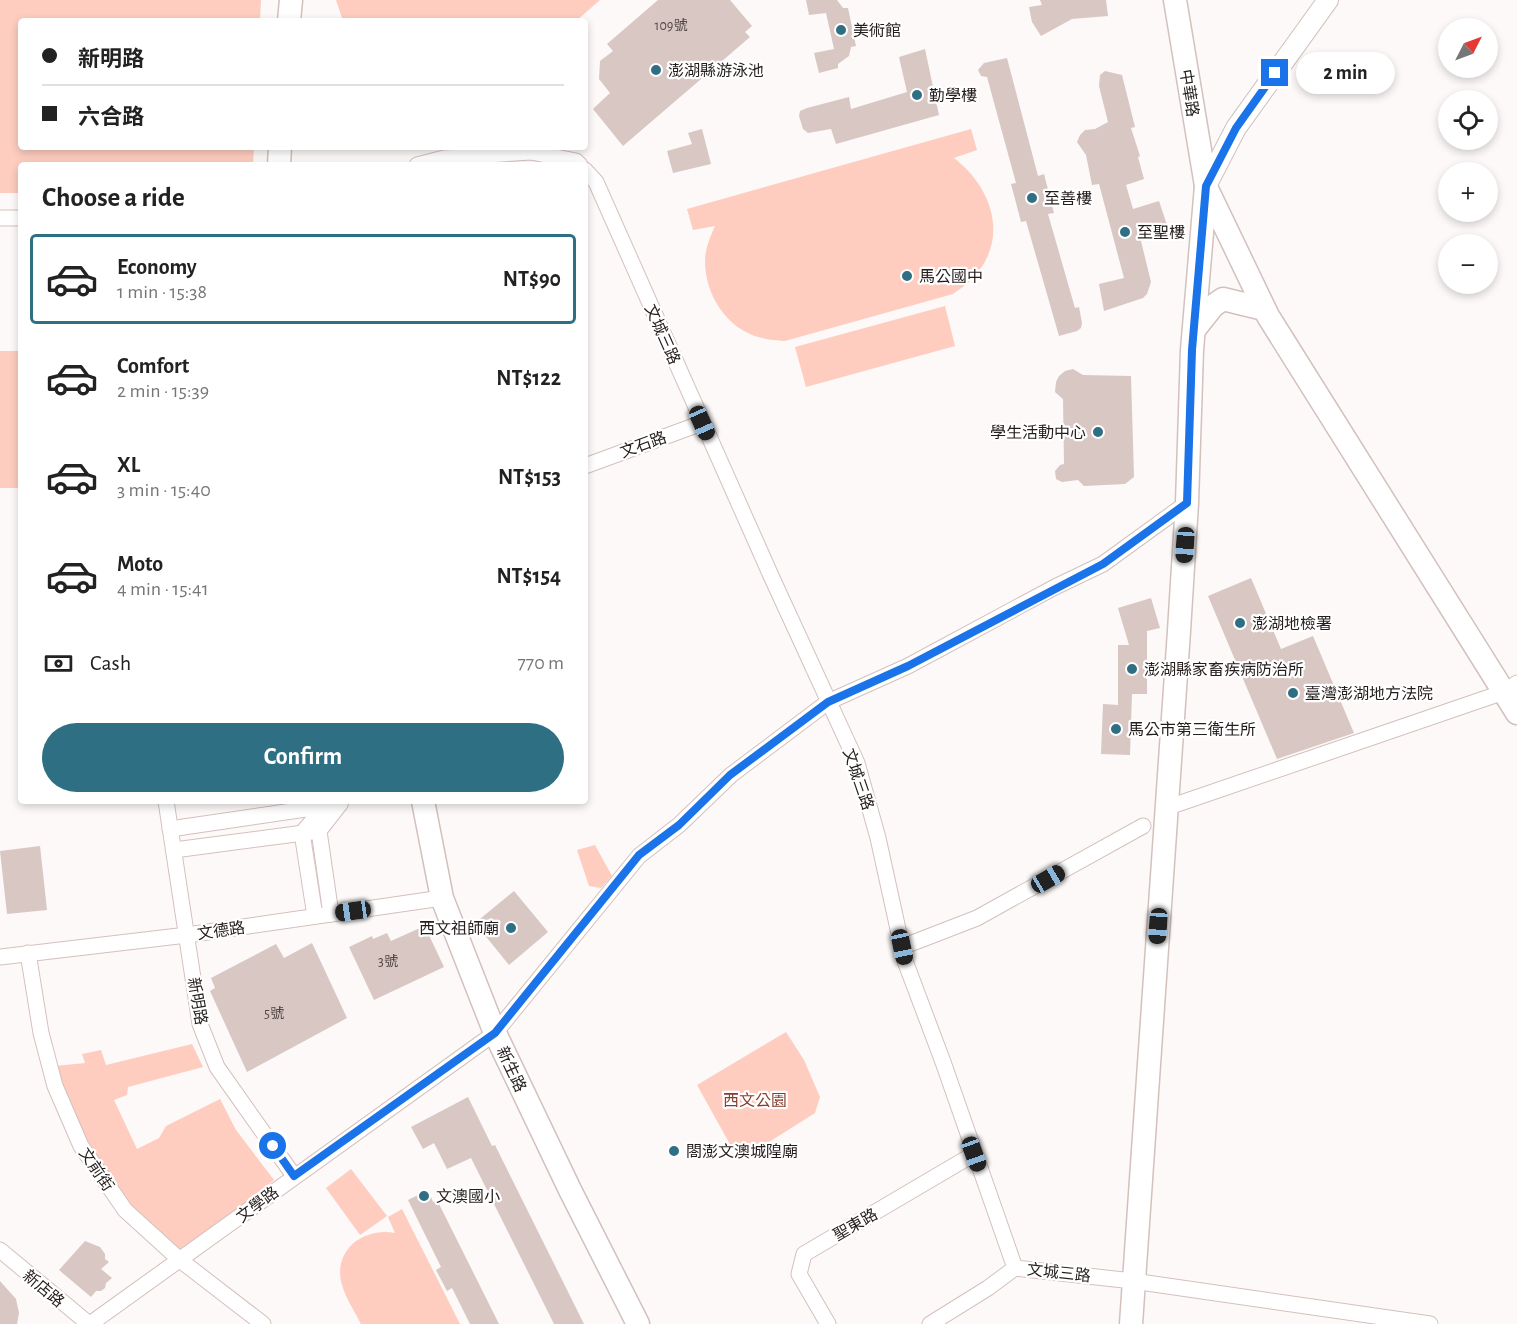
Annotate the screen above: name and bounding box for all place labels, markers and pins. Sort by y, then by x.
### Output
place label: 美術館 [853,22,901,39]
marker: 美術館 [834,23,848,37]
place label: 澎湖縣游泳池 [668,62,764,79]
marker: 澎湖縣游泳池 [649,63,663,77]
place label: 勤學樓 [929,87,977,104]
marker: 勤學樓 [910,88,924,102]
place label: 至善樓 [1044,190,1092,207]
marker: 至善樓 [1025,191,1039,205]
marker: 至聖樓 [1118,225,1132,239]
place label: 至聖樓 [1137,225,1185,241]
marker: 馬公國中 [900,269,914,283]
place label: 馬公國中 [919,269,983,285]
place label: 學生活動中心 [990,424,1086,441]
marker: 學生活動中心 [1091,425,1105,439]
place label: 澎湖地檢署 [1252,615,1332,632]
marker: 澎湖地檢署 [1233,616,1247,630]
place label: 澎湖縣家畜疾病防治所 [1144,661,1304,678]
marker: 澎湖縣家畜疾病防治所 [1125,662,1139,676]
place label: 臺灣澎湖地方法院 [1305,685,1433,702]
marker: 臺灣澎湖地方法院 [1286,686,1300,700]
place label: 馬公市第三衛生所 [1128,721,1256,738]
marker: 馬公市第三衛生所 [1109,722,1123,736]
place label: 西文祖師廟 [419,920,499,937]
marker: 西文祖師廟 [504,921,518,935]
place label: 閤澎文澳城隍廟 [686,1143,798,1160]
marker: 閤澎文澳城隍廟 [667,1144,681,1158]
place label: 文澳國小 [436,1188,500,1205]
marker: 文澳國小 [417,1189,431,1203]

